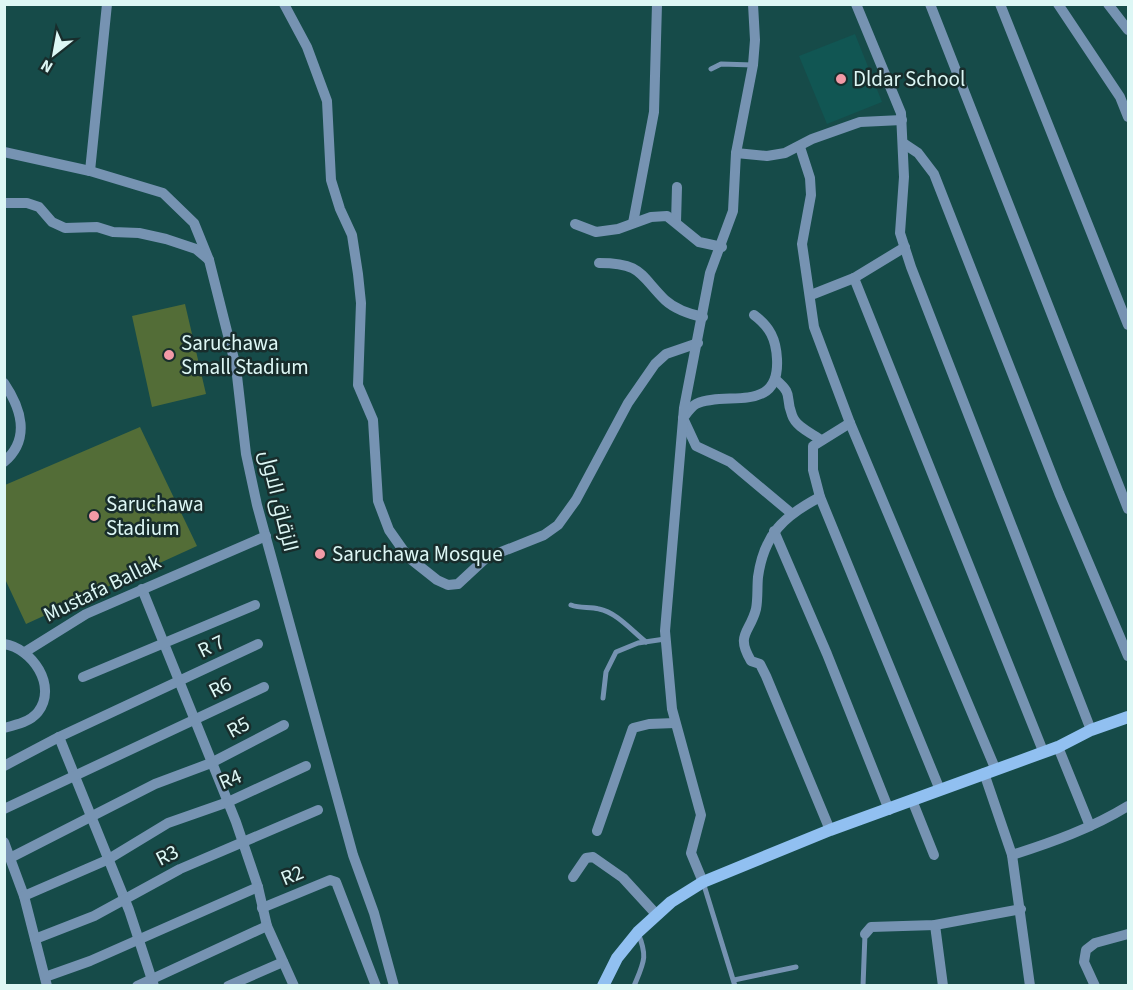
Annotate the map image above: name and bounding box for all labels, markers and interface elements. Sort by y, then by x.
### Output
north arrow [24,24,84,84]
text: N [37,54,57,78]
place label: Dldar School [853,64,965,94]
marker: Dldar School [834,72,848,86]
place label: Saruchawa Small Stadium [181,328,309,382]
marker: Saruchawa Small Stadium [162,348,176,362]
street label: الزقاق الاول [252,447,306,555]
place label: Saruchawa Stadium [106,489,204,543]
marker: Saruchawa Stadium [87,509,101,523]
place label: Saruchawa Mosque [332,539,503,569]
street label: Mustafa Ballak [38,546,166,629]
marker: Saruchawa Mosque [313,547,327,561]
street label: R 7 [192,627,230,665]
street label: R6 [203,669,237,705]
street label: R5 [221,708,255,746]
street label: R4 [214,761,246,797]
street label: R3 [150,837,184,873]
street label: R2 [276,857,308,893]

